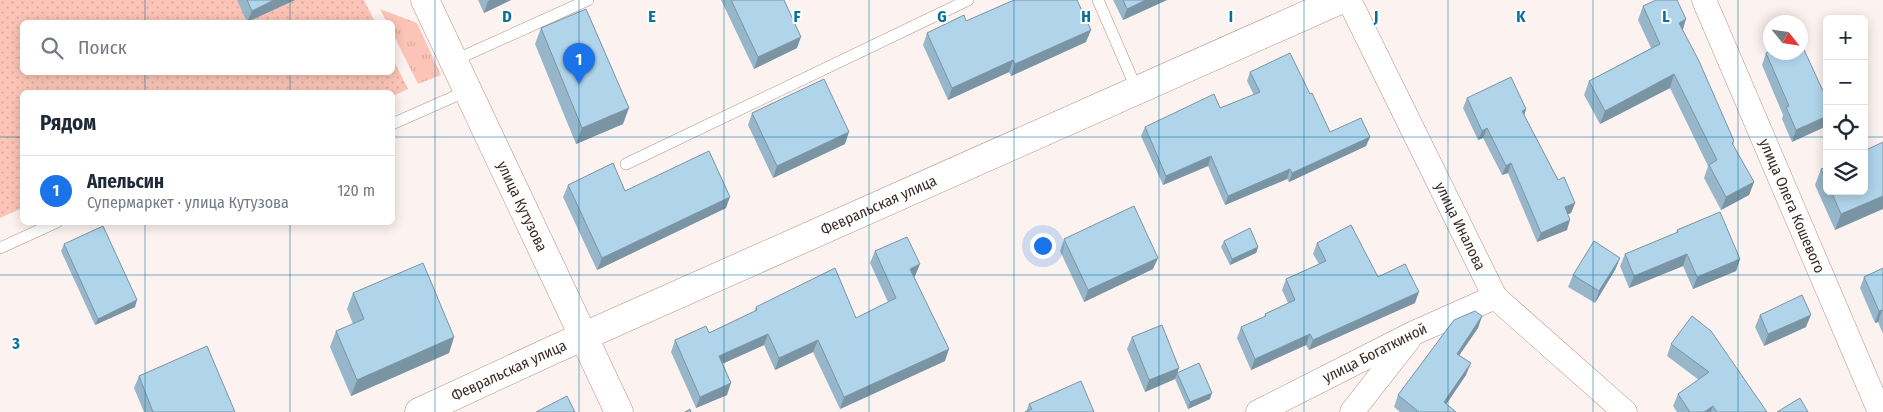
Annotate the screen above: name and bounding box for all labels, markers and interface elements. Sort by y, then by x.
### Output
text: D [502,7,512,26]
text: E [648,7,656,26]
text: F [793,7,801,26]
text: G [937,7,947,26]
text: H [1081,7,1091,26]
text: I [1229,7,1233,26]
text: J [1373,7,1378,26]
text: K [1516,7,1526,26]
text: L [1662,7,1670,26]
north arrow [1763,15,1808,60]
map controls [1823,15,1868,195]
button: + [1823,15,1868,60]
search box [20,20,395,75]
icon: search [38,34,66,62]
text: Поиск [78,36,127,59]
pin: 1 [563,43,595,84]
button: − [1823,60,1868,105]
button: locate [1823,105,1868,150]
text: Рядом [40,110,96,136]
street label: улица Олега Кошевого [1755,136,1829,276]
button: layers [1823,150,1868,195]
street label: улица Кутузова [493,158,551,254]
text: Апельсин [87,170,164,193]
street label: Февральская улица [818,172,939,239]
street label: улица Иналова [1431,179,1489,273]
text: 1 [53,181,59,200]
text: 120 m [337,181,375,200]
text: Супермаркет · улица Кутузова [87,193,289,212]
your location [1030,233,1056,259]
street label: улица Богаткиной [1320,319,1430,387]
text: 3 [11,334,20,353]
street label: Февральская улица [448,336,569,405]

